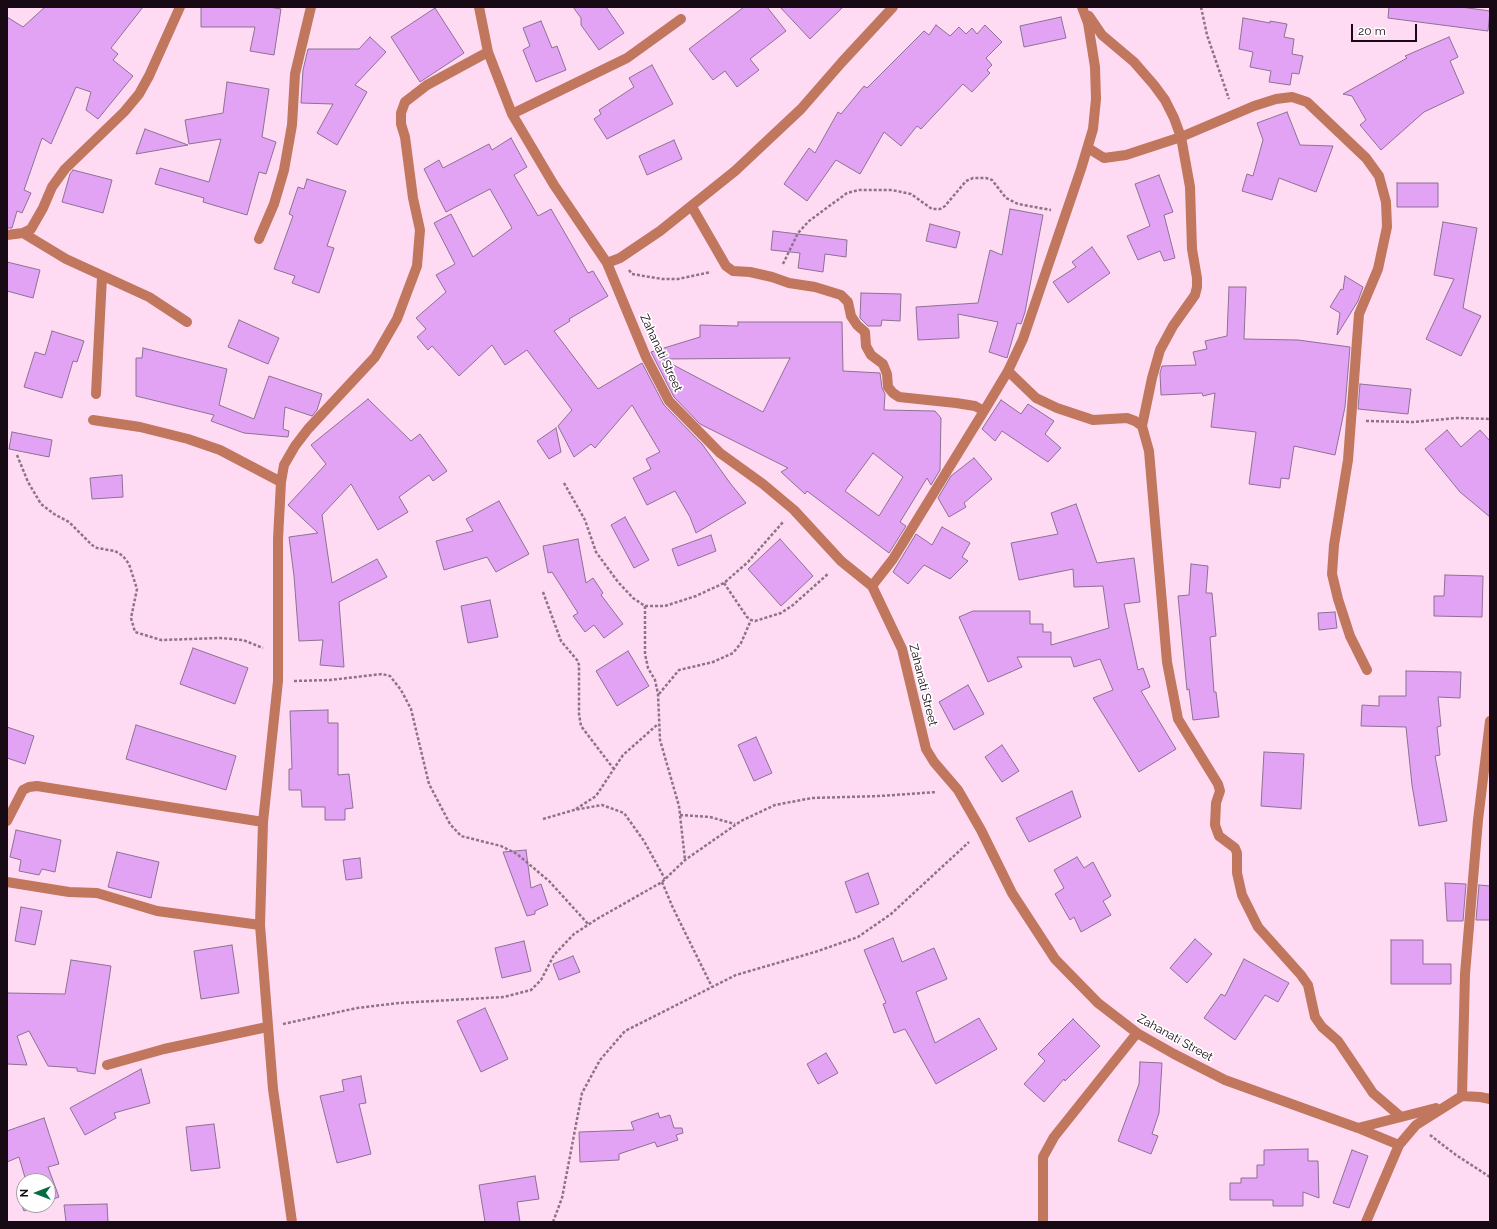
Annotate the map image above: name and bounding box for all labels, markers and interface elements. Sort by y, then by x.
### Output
scale bar [1353,16,1419,42]
text: 20 m [1358,24,1386,38]
street label: Zahanati Street [637,312,685,394]
street label: Zahanati Street [906,642,940,728]
street label: Zahanati Street [1135,1011,1215,1065]
north arrow [16,1173,56,1213]
text: N [18,1189,31,1197]

